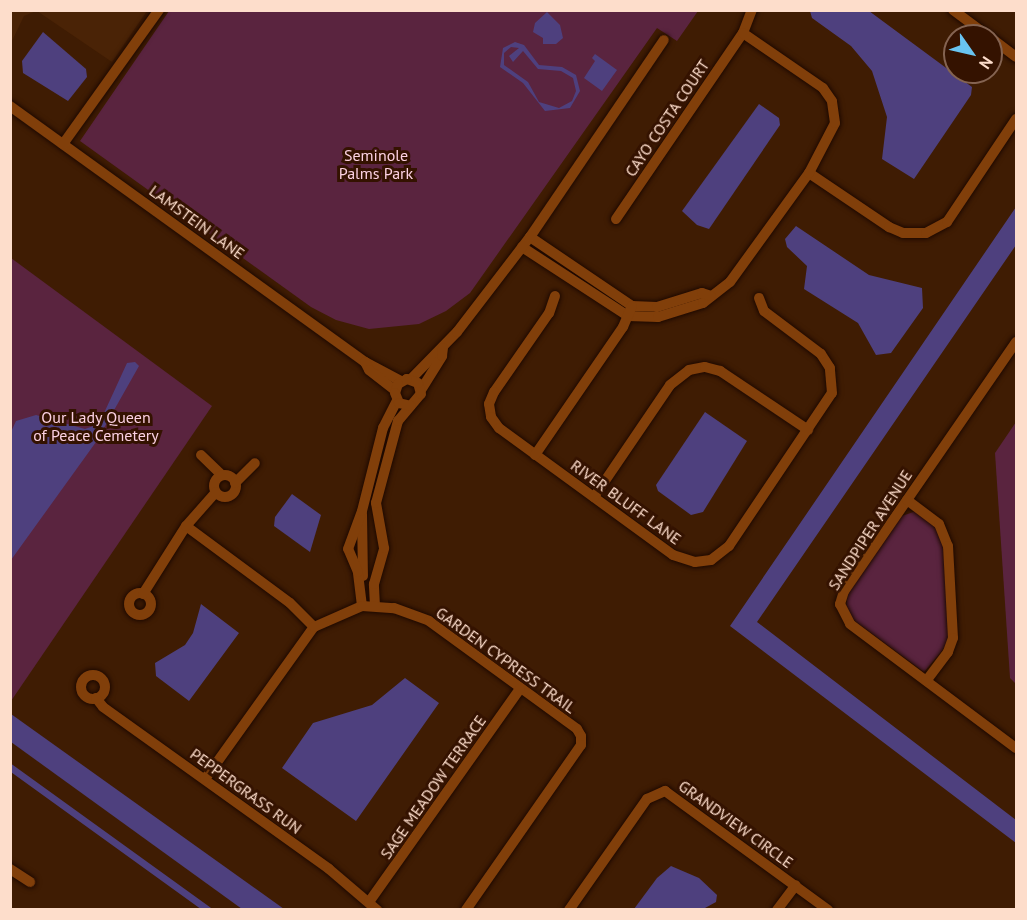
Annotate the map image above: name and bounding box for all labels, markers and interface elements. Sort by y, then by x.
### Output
north arrow [943,24,1003,84]
text: N [975,53,997,73]
street label: CAYO COSTA COURT [621,56,713,180]
park label: Seminole Palms Park [339,145,413,183]
street label: LAMSTEIN LANE [146,181,248,263]
park label: Our Lady Queen of Peace Cemetery [33,407,159,445]
street label: RIVER BLUFF LANE [567,456,685,548]
street label: SANDPIPER AVENUE [824,466,916,594]
street label: GARDEN CYPRESS TRAIL [432,603,580,717]
street label: SAGE MEADOW TERRACE [376,711,490,863]
street label: PEPPERGRASS RUN [187,744,305,838]
street label: GRANDVIEW CIRCLE [675,776,797,872]

